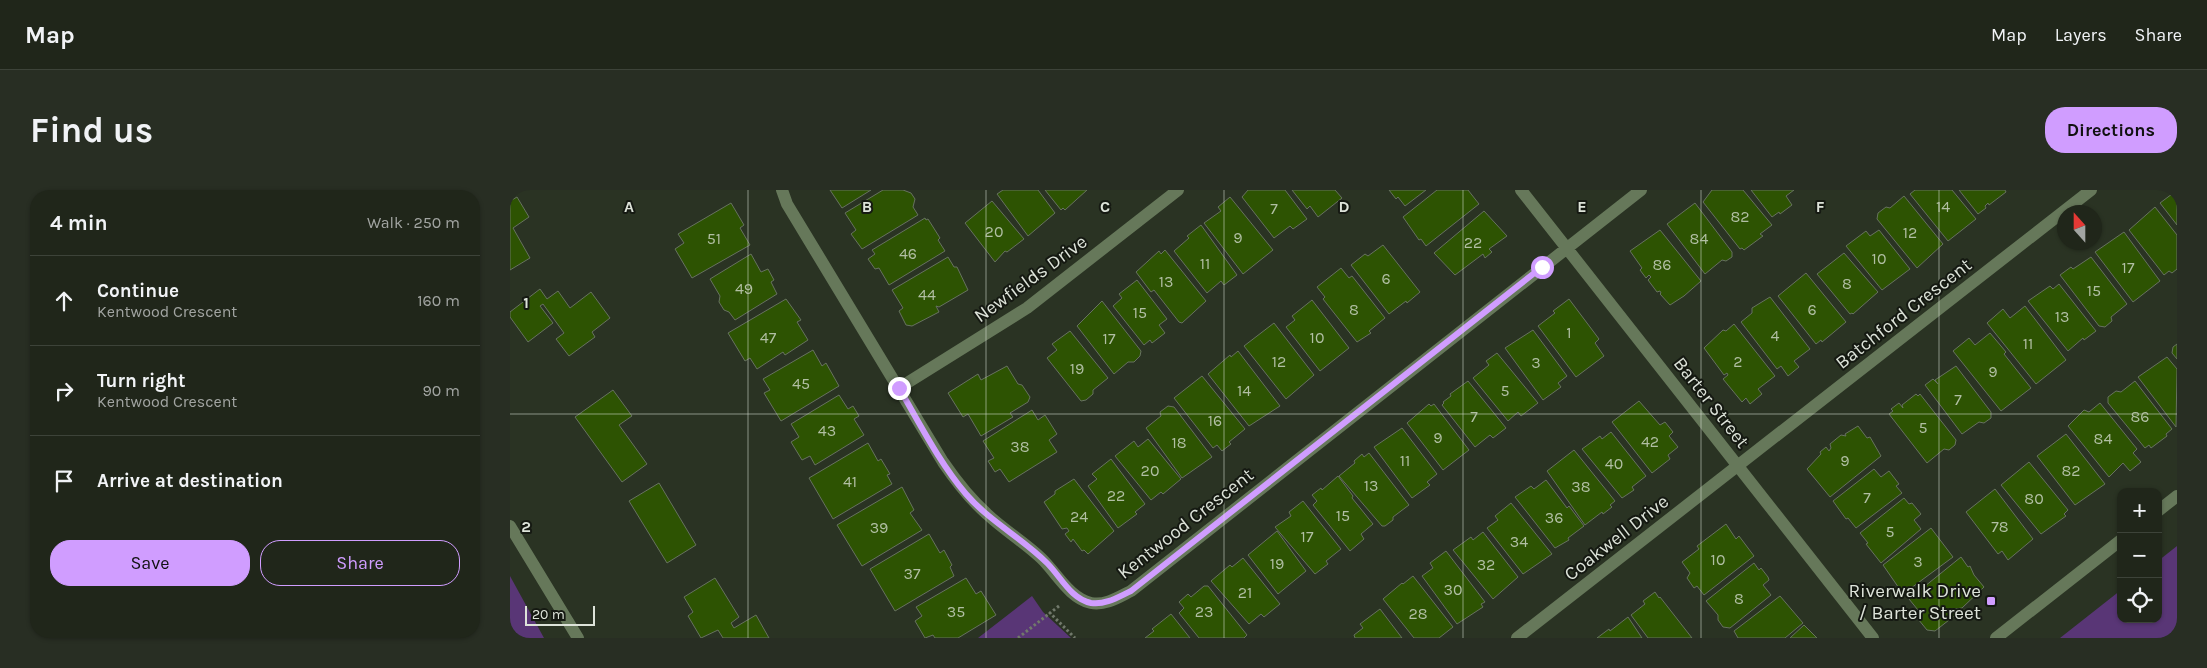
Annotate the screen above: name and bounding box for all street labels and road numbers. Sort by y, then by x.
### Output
street label: Newfields Drive [970,231,1091,327]
street label: Batchford Crescent [1831,254,1976,374]
street label: Barter Street [1669,353,1754,453]
street label: Kentwood Crescent [1113,464,1258,584]
street label: Coakwell Drive [1560,490,1673,585]

